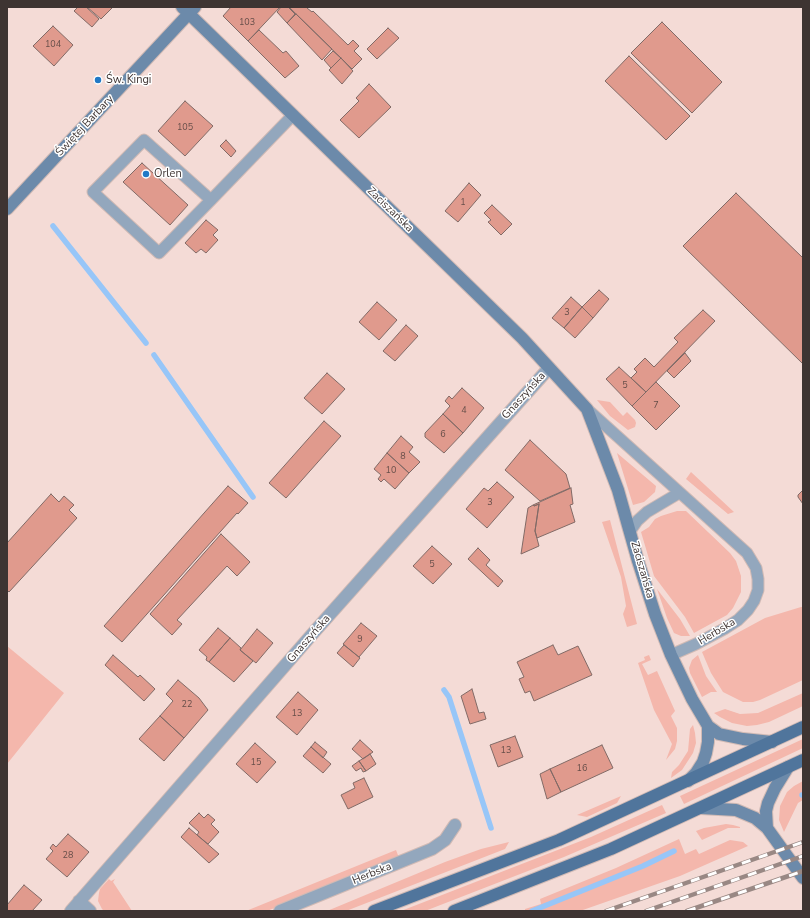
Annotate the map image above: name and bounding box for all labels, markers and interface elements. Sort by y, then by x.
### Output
house number: 103 [239,18,255,28]
house number: 104 [45,40,61,50]
place label: Św. Kingi [106,73,151,87]
marker: Św. Kingi [93,75,103,85]
street label: Świętej Barbary [53,93,117,159]
house number: 105 [177,123,193,133]
place label: Orlen [154,167,182,181]
marker: Orlen [141,169,151,179]
street label: Zaciszańska [364,185,416,235]
house number: 1 [460,198,466,208]
house number: 3 [564,308,570,318]
street label: Gnaszyńska [499,370,549,422]
house number: 5 [622,381,628,391]
house number: 7 [653,401,659,411]
house number: 4 [461,406,467,416]
house number: 6 [440,430,446,440]
house number: 8 [400,452,406,462]
house number: 10 [386,466,396,476]
house number: 3 [487,498,493,508]
street label: Zaciszańska [628,540,656,600]
house number: 5 [429,560,435,570]
street label: Gnaszyńska [285,612,333,666]
street label: Herbska [696,616,738,648]
house number: 9 [357,635,363,645]
house number: 22 [182,700,192,710]
house number: 13 [292,709,302,719]
house number: 13 [501,746,511,756]
house number: 15 [251,758,261,768]
house number: 16 [577,764,587,774]
house number: 28 [63,851,73,861]
street label: Herbska [350,860,394,888]

